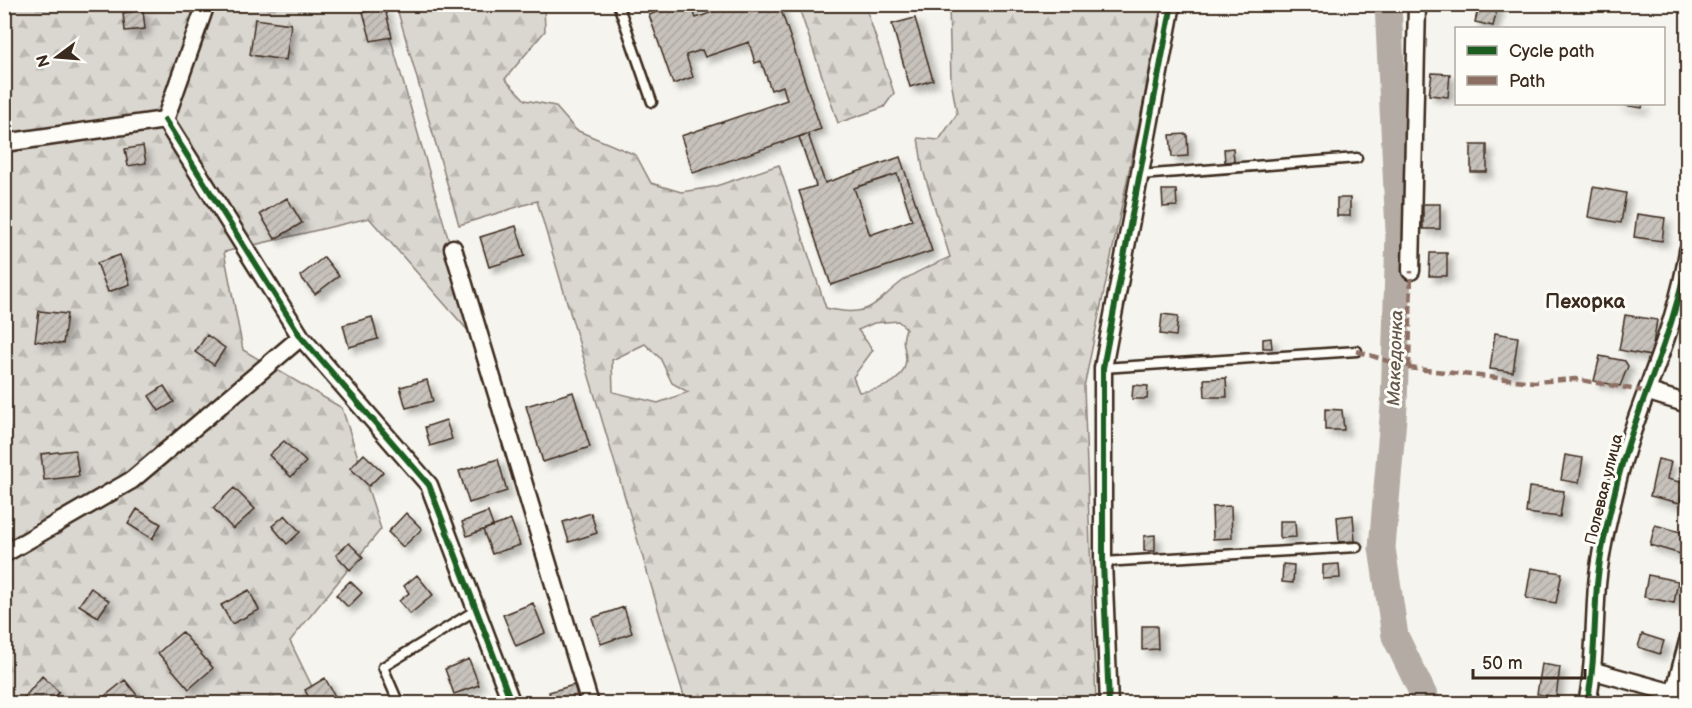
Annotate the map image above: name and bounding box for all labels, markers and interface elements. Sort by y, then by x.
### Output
north arrow [27,27,87,87]
legend [1455,27,1665,105]
text: Cycle path [1509,41,1595,62]
text: N [33,52,55,69]
text: Path [1509,71,1545,92]
district label: Пехорка [1545,290,1625,314]
water label: Македонка [1383,310,1408,406]
street label: Полевая улица [1582,431,1628,547]
scale bar [1473,642,1586,680]
text: 50 m [1482,653,1523,674]

